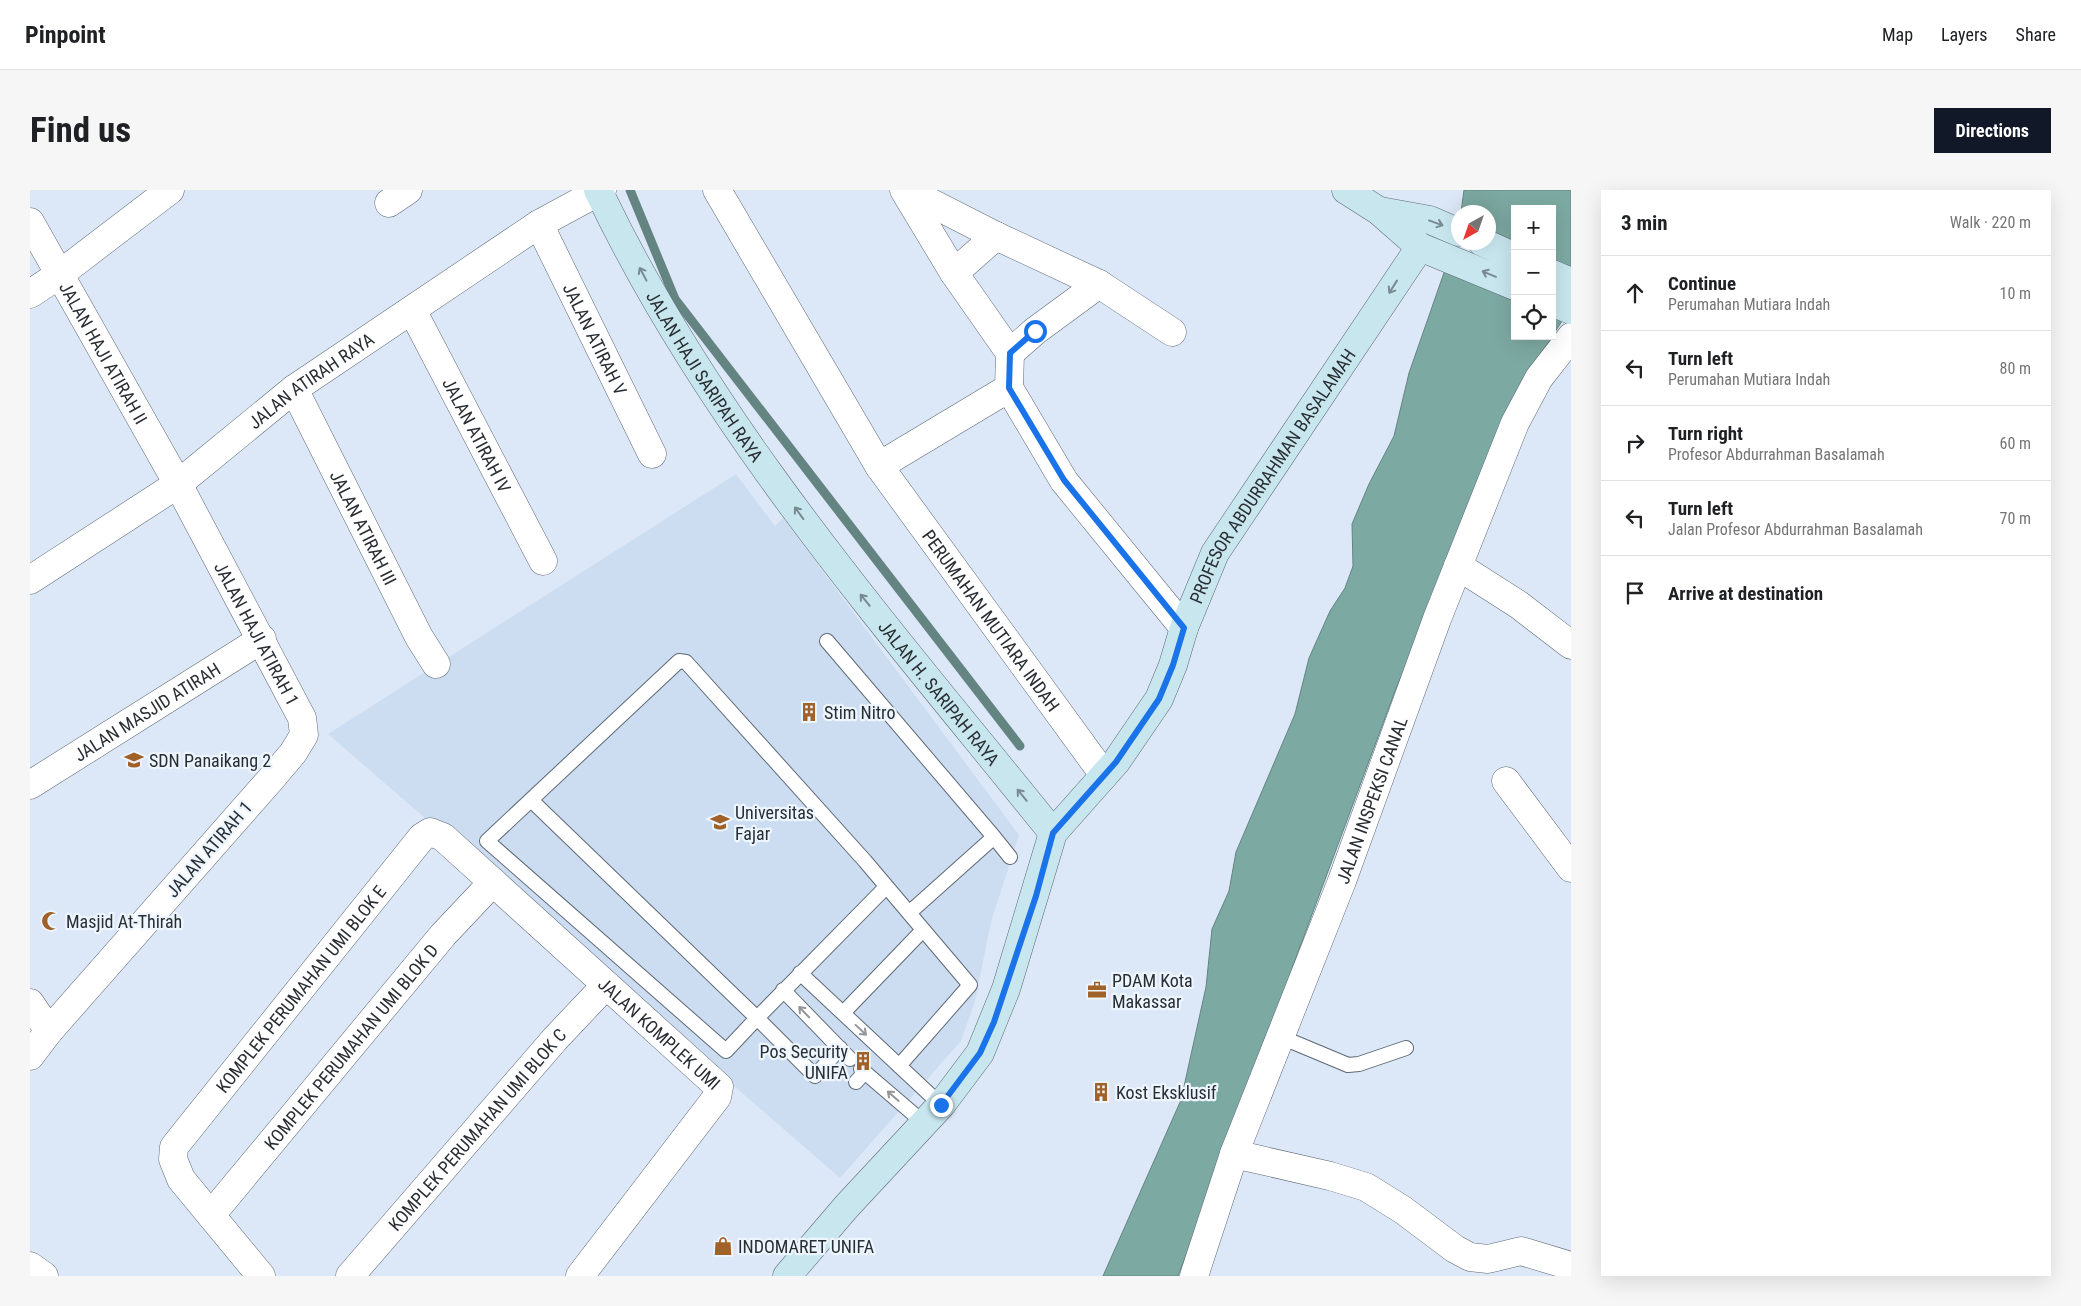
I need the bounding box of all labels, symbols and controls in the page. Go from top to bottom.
text: Pinpoint [25,21,106,49]
text: Map [1882,24,1913,45]
text: Layers [1941,24,1988,45]
text: Share [2016,24,2056,45]
button: Directions [1934,108,2051,153]
text: Find us [30,110,131,151]
north arrow [1451,205,1496,250]
map controls [1511,205,1556,340]
button: + [1511,205,1556,250]
text: 3 min [1621,211,1668,235]
text: Walk · 220 m [1950,213,2031,232]
one-way arrow [1428,219,1443,228]
button: − [1511,250,1556,295]
one-way arrow [638,267,648,282]
one-way arrow [1482,269,1497,279]
text: Continue [1668,272,1736,295]
street label: JALAN HAJI ATIRAH II [55,278,152,427]
icon: ahead [1621,279,1649,307]
street label: JALAN ATIRAH V [559,280,632,398]
one-way arrow [1388,280,1398,294]
text: 10 m [1999,284,2031,303]
street label: JALAN HAJI SARIPAH RAYA [643,287,768,466]
button: locate [1511,295,1556,340]
text: Perumahan Mutiara Indah [1668,295,1830,314]
route start [1024,320,1047,343]
street label: JALAN ATIRAH RAYA [244,328,378,433]
street label: PROFESOR ABDURRAHMAN BASALAMAH [1185,345,1359,606]
text: Turn left [1668,347,1733,370]
icon: left [1621,354,1649,382]
text: 80 m [1999,359,2031,378]
text: Perumahan Mutiara Indah [1668,370,1830,389]
street label: JALAN ATIRAH IV [439,374,516,496]
text: Turn right [1668,422,1743,445]
icon: right [1621,429,1649,457]
text: 60 m [1999,434,2031,453]
text: Profesor Abdurrahman Basalamah [1668,445,1885,464]
street label: JALAN ATIRAH III [326,467,401,588]
text: Turn left [1668,497,1733,520]
icon: left [1621,504,1649,532]
one-way arrow [794,506,804,520]
text: 70 m [1999,509,2031,528]
text: Jalan Profesor Abdurrahman Basalamah [1668,520,1923,539]
street label: PERUMAHAN MUTIARA INDAH [918,526,1064,715]
street label: JALAN HAJI ATIRAH 1 [211,558,304,709]
icon: arrive [1621,579,1649,607]
text: Arrive at destination [1668,582,1823,605]
one-way arrow [860,594,871,607]
street label: JALAN H. SARIPAH RAYA [874,616,1004,770]
street label: JALAN MASJID ATIRAH [70,658,224,765]
building icon: Stim Nitro [798,701,820,723]
place label: Stim Nitro [824,702,895,723]
street label: JALAN INSPEKSI CANAL [1331,713,1411,886]
school or university icon: SDN Panaikang 2 [123,749,145,771]
place label: SDN Panaikang 2 [149,750,271,771]
one-way arrow [1017,788,1028,801]
street label: JALAN ATIRAH 1 [162,797,256,901]
place label: Universitas Fajar [735,802,814,844]
school or university icon: Universitas Fajar [709,811,731,833]
street label: KOMPLEK PERUMAHAN UMI BLOK E [211,881,390,1096]
mosque icon: Masjid At-Thirah [40,910,62,932]
place label: Masjid At-Thirah [66,911,182,932]
street label: KOMPLEK PERUMAHAN UMI BLOK D [260,939,442,1153]
place label: PDAM Kota Makassar [1112,970,1193,1012]
street label: JALAN KOMPLEK UMI [594,973,725,1094]
office icon: PDAM Kota Makassar [1086,979,1108,1001]
one-way arrow [798,1006,810,1018]
street label: KOMPLEK PERUMAHAN UMI BLOK C [384,1024,570,1235]
one-way arrow [855,1024,867,1036]
place label: Pos Security UNIFA [760,1041,849,1083]
building icon: Pos Security UNIFA [852,1050,874,1072]
building icon: Kost Eksklusif [1090,1081,1112,1103]
place label: Kost Eksklusif [1116,1082,1217,1103]
one-way arrow [886,1091,899,1102]
route end [930,1094,953,1117]
shop icon: INDOMARET UNIFA [712,1235,734,1257]
place label: INDOMARET UNIFA [738,1236,875,1257]

